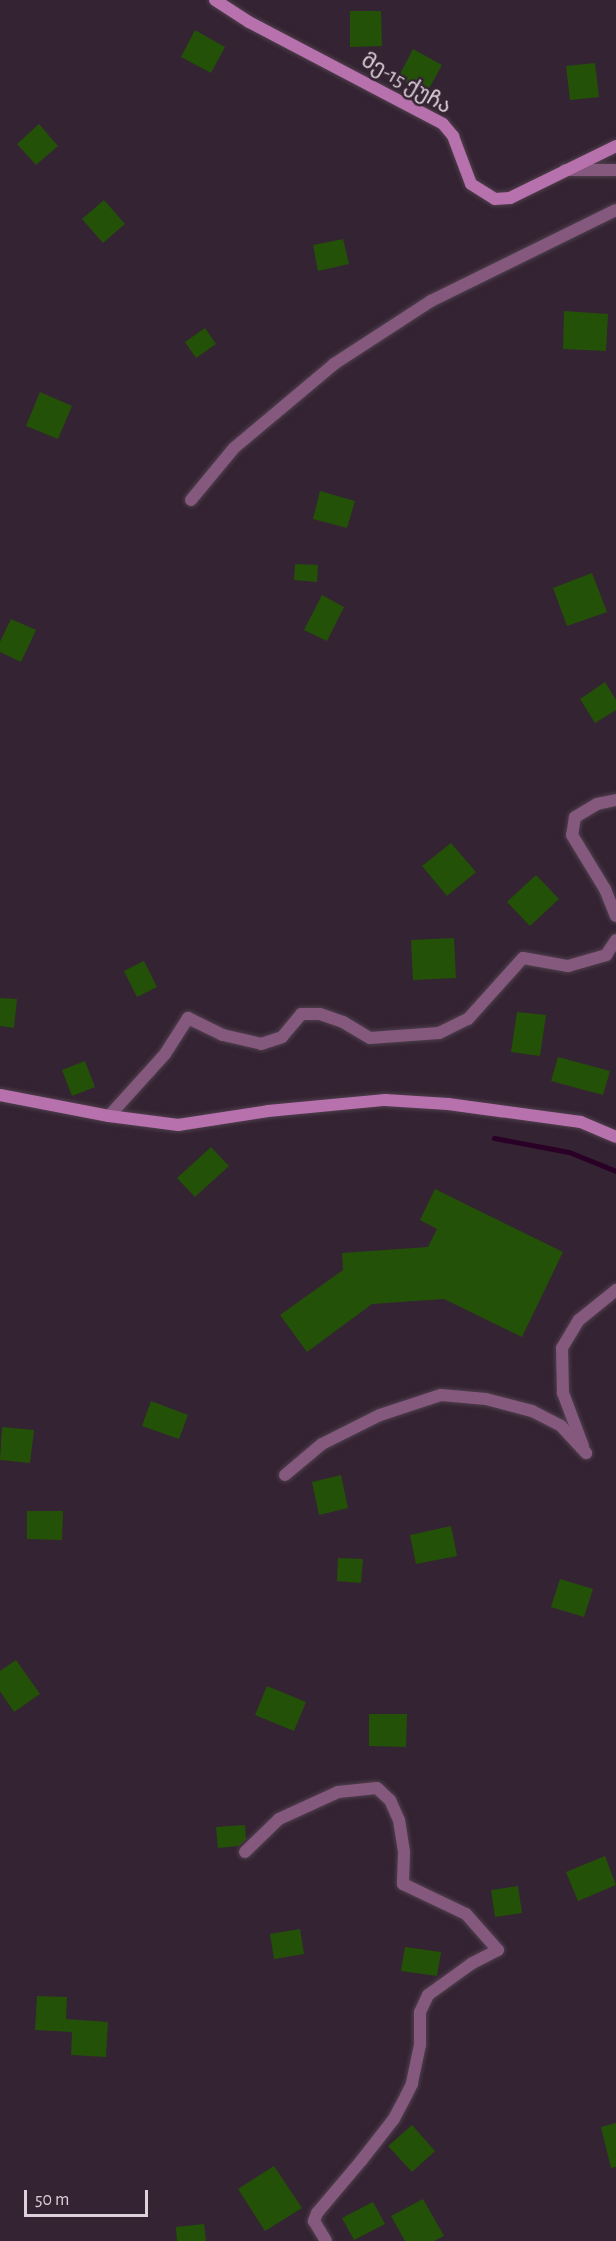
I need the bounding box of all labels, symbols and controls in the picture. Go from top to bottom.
street label: მე-15 ქუჩა [357,48,455,120]
scale bar [27,2178,152,2216]
text: 50 m [35,2191,69,2209]

